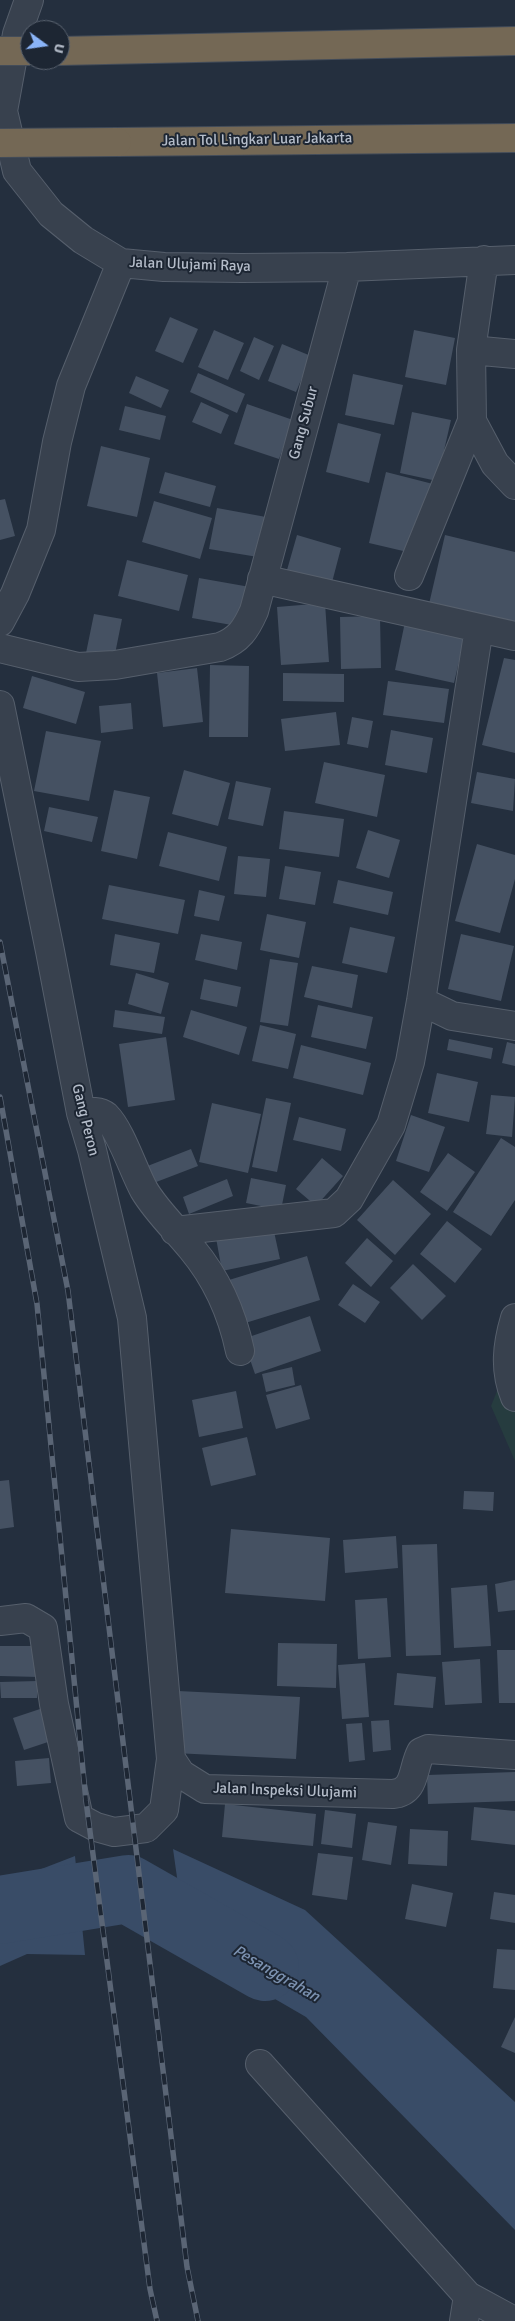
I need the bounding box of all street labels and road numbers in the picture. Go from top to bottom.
street label: Jalan Tol Lingkar Luar Jakarta [162,129,352,151]
street label: Jalan Ulujami Raya [129,254,251,276]
street label: Gang Subur [286,385,322,461]
street label: Gang Peron [67,1082,103,1158]
street label: Jalan Inspeksi Ulujami [213,1779,357,1803]

